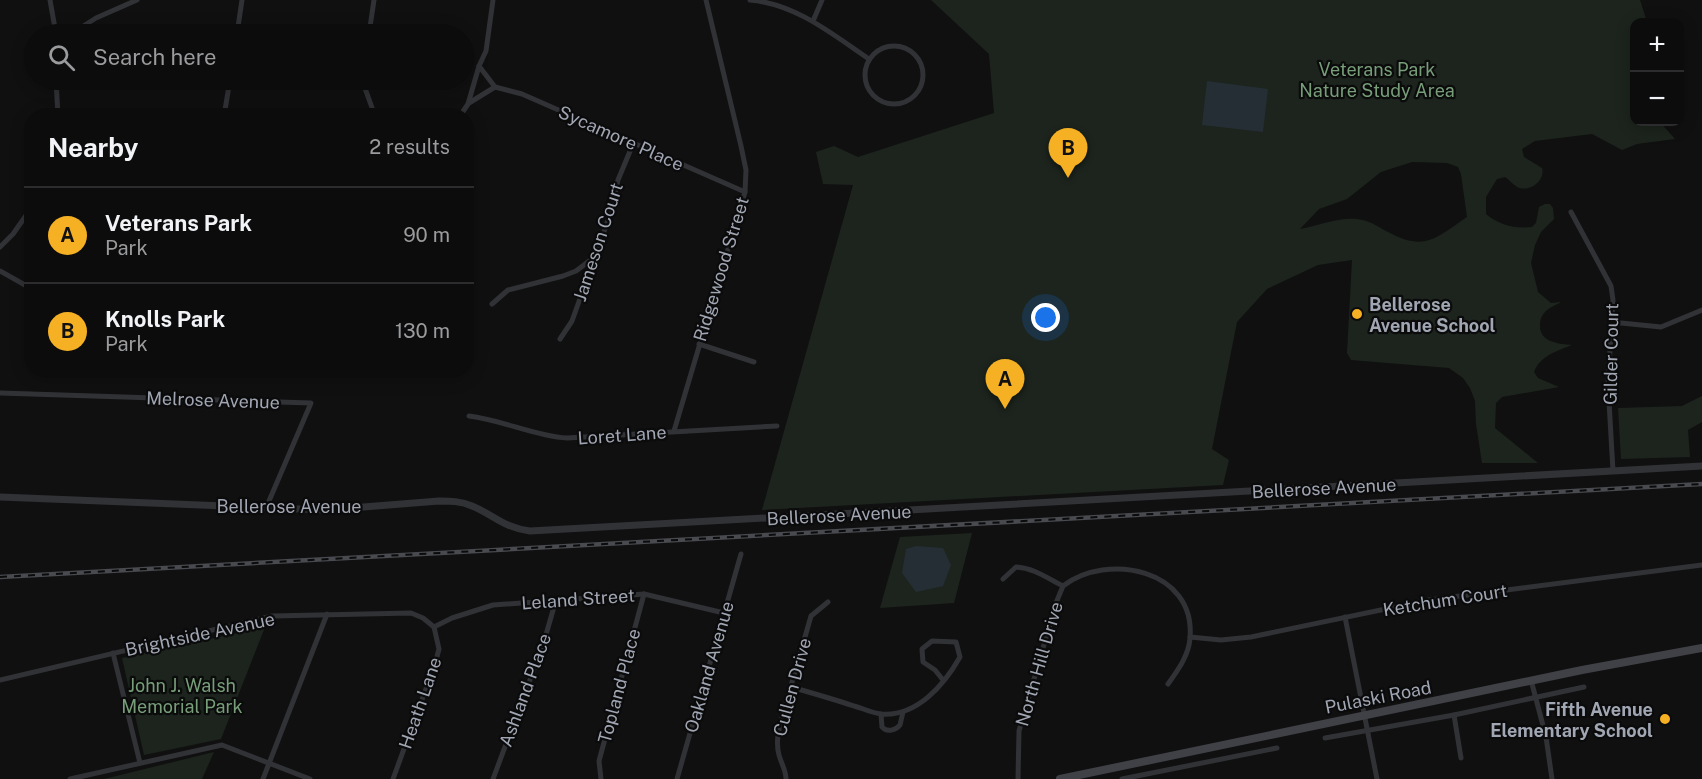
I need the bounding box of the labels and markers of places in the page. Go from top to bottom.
pin: B [1048,128,1088,178]
place label: Bellerose Avenue School [1369,294,1496,336]
marker: Bellerose Avenue School [1350,307,1364,321]
pin: A [986,360,1024,409]
place label: Fifth Avenue Elementary School [1490,699,1653,741]
marker: Fifth Avenue Elementary School [1658,712,1672,726]

